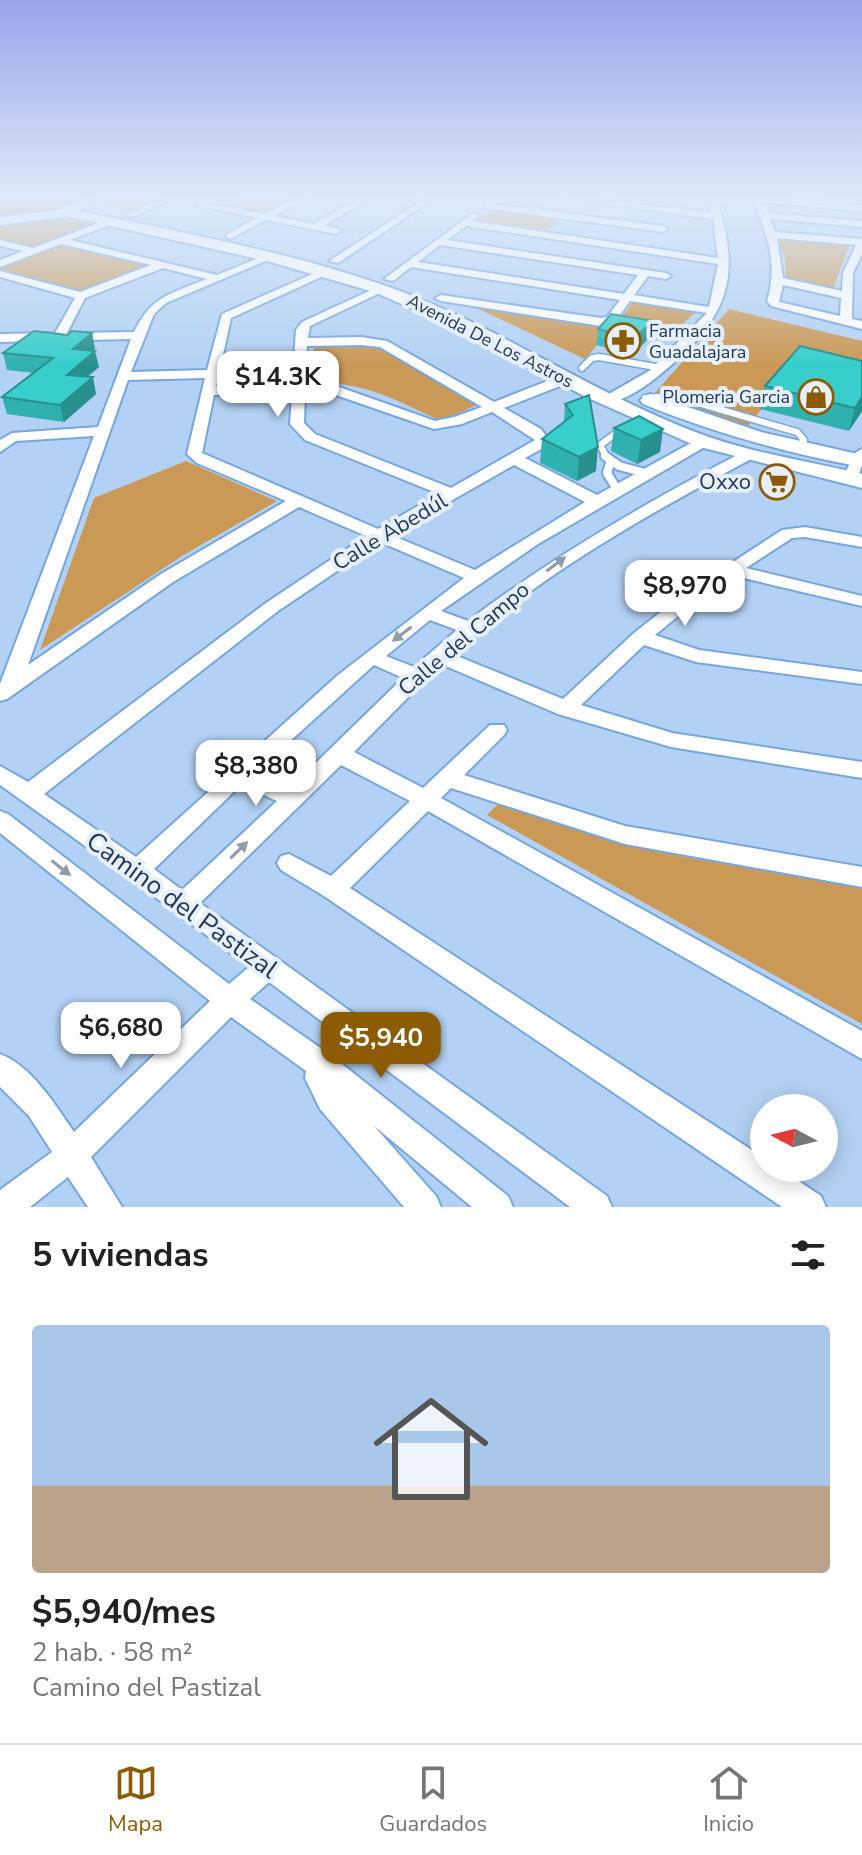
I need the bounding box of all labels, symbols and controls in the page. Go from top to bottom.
street label: Avenida De Los Astros [403,289,577,393]
place label: Farmacia Guadalajara [649,319,746,364]
pharmacy icon: Farmacia Guadalajara [604,322,642,360]
pin: $14.3K [213,351,343,419]
text: $14.3K [235,359,321,394]
shop icon: Plomeria Garcia [797,378,835,416]
place label: Plomeria Garcia [663,385,790,409]
supermarket icon: Oxxo [758,463,796,501]
place label: Oxxo [699,467,751,497]
street label: Calle Abedúl [327,486,453,578]
one-way arrow [545,556,567,572]
pin: $8,970 [620,560,750,628]
text: $8,970 [643,568,727,603]
street label: Calle del Campo [392,575,536,703]
one-way arrow [391,626,412,642]
pin: $8,380 [191,740,321,808]
text: $8,380 [214,748,298,783]
street label: Camino del Pastizal [79,824,285,987]
one-way arrow [229,841,248,860]
one-way arrow [51,860,71,876]
pin: $6,680 [56,1002,186,1070]
text: $6,680 [79,1010,163,1045]
pin: $5,940 [316,1012,446,1080]
text: $5,940 [339,1020,423,1055]
north arrow [750,1094,838,1182]
map controls [750,1094,838,1182]
text: 5 viviendas [32,1232,209,1278]
icon: filters [786,1233,830,1277]
icon: home [359,1377,503,1521]
text: $5,940/mes [32,1589,216,1635]
text: 2 hab. · 58 m² [32,1635,193,1670]
text: Camino del Pastizal [32,1670,261,1705]
tab: Mapa [108,1761,163,1839]
tab: Guardados [379,1761,487,1839]
tab: Inicio [703,1761,754,1839]

